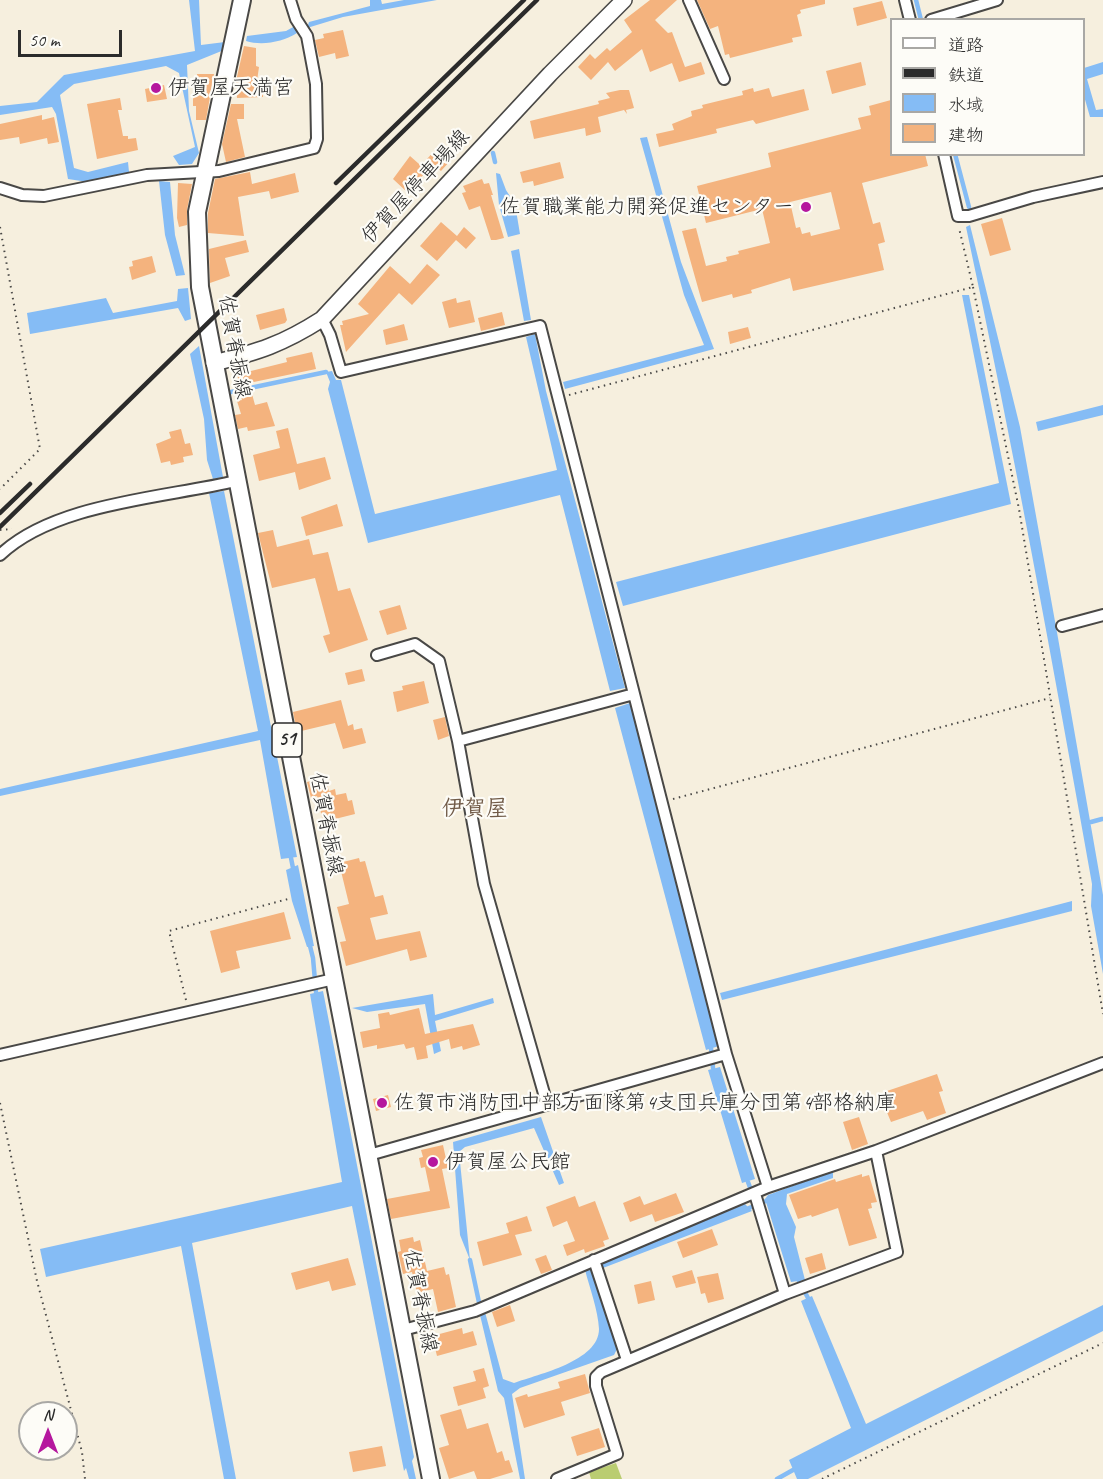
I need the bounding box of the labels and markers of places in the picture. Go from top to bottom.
place label: 伊賀屋天満宮 [168,75,294,101]
marker: 伊賀屋天満宮 [149,81,163,95]
place label: 佐賀職業能力開発促進センター [500,194,794,220]
marker: 佐賀職業能力開発促進センター [799,200,813,214]
place label: 佐賀市消防団中部方面隊第4支団兵庫分団第4部格納庫 [394,1090,896,1116]
marker: 佐賀市消防団中部方面隊第4支団兵庫分団第4部格納庫 [375,1096,389,1110]
place label: 伊賀屋公民館 [445,1149,571,1175]
marker: 伊賀屋公民館 [426,1155,440,1169]

